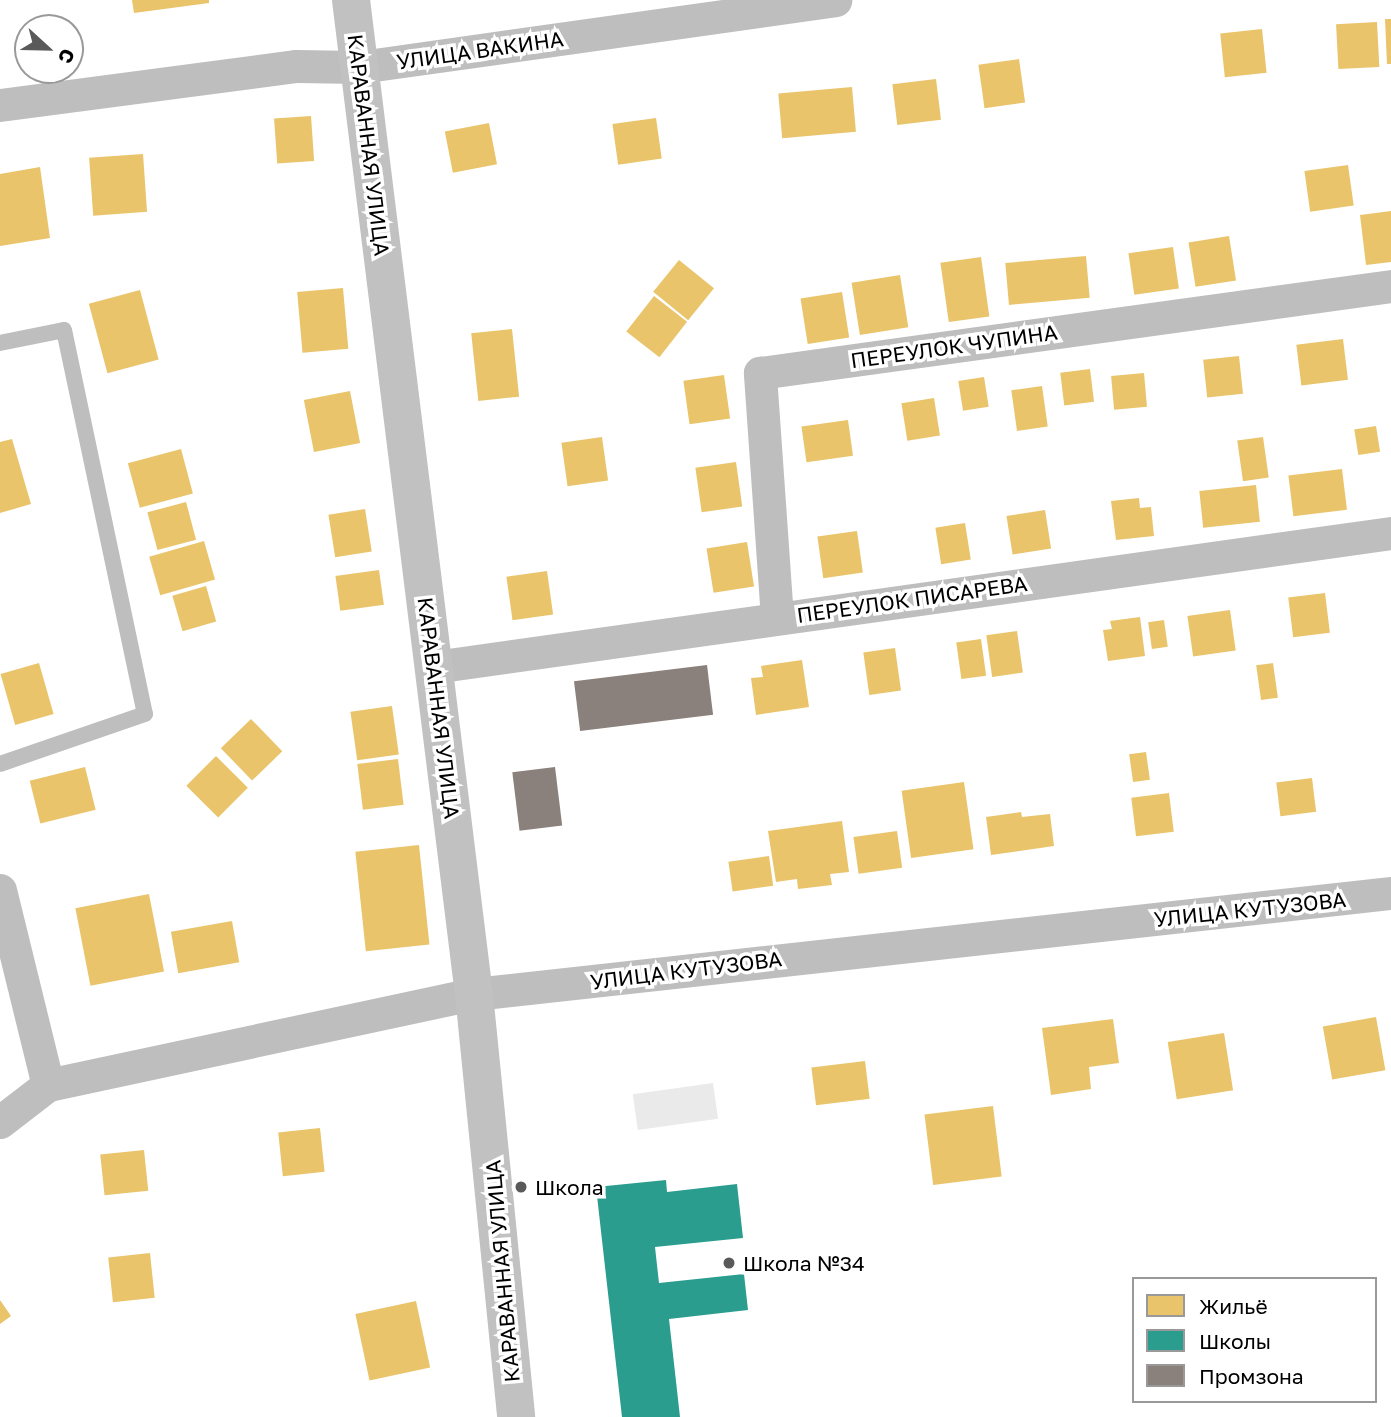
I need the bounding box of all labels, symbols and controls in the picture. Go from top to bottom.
north arrow [14,14,84,84]
street label: УЛИЦА ВАКИНА [395,26,565,74]
street label: КАРАВАННАЯ УЛИЦА [343,33,395,257]
text: С [54,46,80,67]
street label: ПЕРЕУЛОК ЧУПИНА [849,319,1059,373]
street label: ПЕРЕУЛОК ПИСАРЕВА [795,570,1029,628]
street label: КАРАВАННАЯ УЛИЦА [413,596,465,820]
street label: УЛИЦА КУТУЗОВА [1153,886,1347,932]
street label: УЛИЦА КУТУЗОВА [589,946,783,994]
street label: КАРАВАННАЯ УЛИЦА [480,1159,524,1383]
place label: Школа [535,1174,604,1200]
marker: Школа [513,1179,529,1195]
place label: Школа №34 [743,1250,865,1276]
marker: Школа №34 [721,1255,737,1271]
legend [1132,1277,1377,1403]
text: Жильё [1199,1293,1268,1319]
text: Школы [1199,1328,1271,1354]
text: Промзона [1199,1363,1304,1389]

